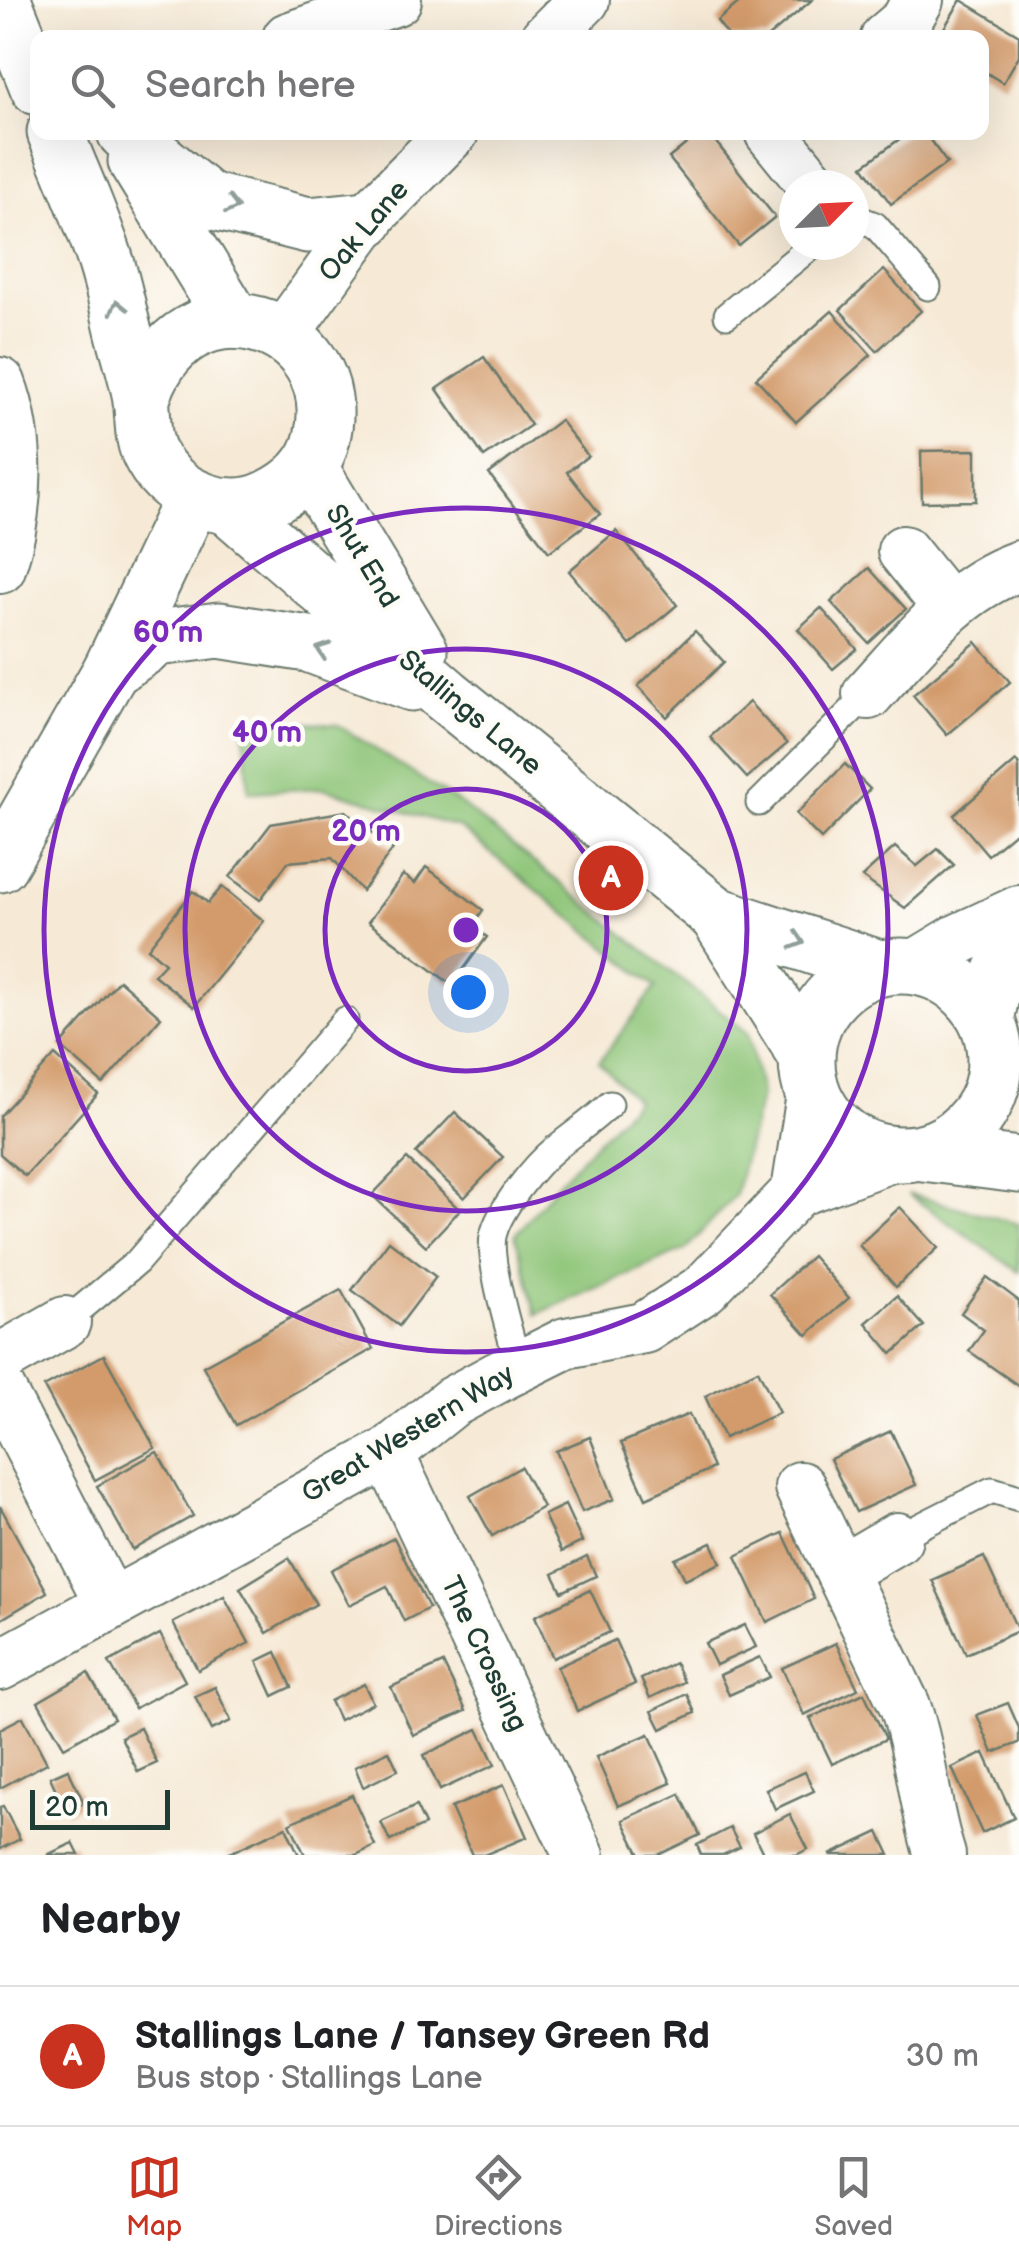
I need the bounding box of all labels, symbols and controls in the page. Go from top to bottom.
search box [30,30,989,140]
icon: search [65,58,120,113]
text: Search here [145,63,356,108]
north arrow [779,170,869,260]
street label: Oak Lane [312,174,416,288]
one-way arrow [223,194,240,215]
one-way arrow [108,299,129,316]
street label: Shut End [318,499,406,613]
text: 60 m [133,615,203,651]
one-way arrow [316,641,333,662]
street label: Stallings Lane [392,644,548,782]
text: 40 m [232,715,302,751]
text: 20 m [331,814,401,850]
pin: A [578,840,644,916]
centre of rings [448,912,484,948]
one-way arrow [789,930,806,950]
your location [443,967,494,1018]
street label: Great Western Way [296,1357,520,1510]
street label: The Crossing [434,1571,534,1737]
scale bar [30,1785,170,1830]
text: 20 m [45,1791,109,1824]
text: Nearby [40,1895,180,1946]
text: Stallings Lane / Tansey Green Rd [135,2014,710,2059]
text: A [63,2037,82,2076]
text: 30 m [905,2037,979,2076]
text: Bus stop · Stallings Lane [135,2059,483,2098]
tab: Map [126,2150,182,2243]
tab: Directions [434,2150,563,2243]
tab: Saved [815,2150,893,2243]

